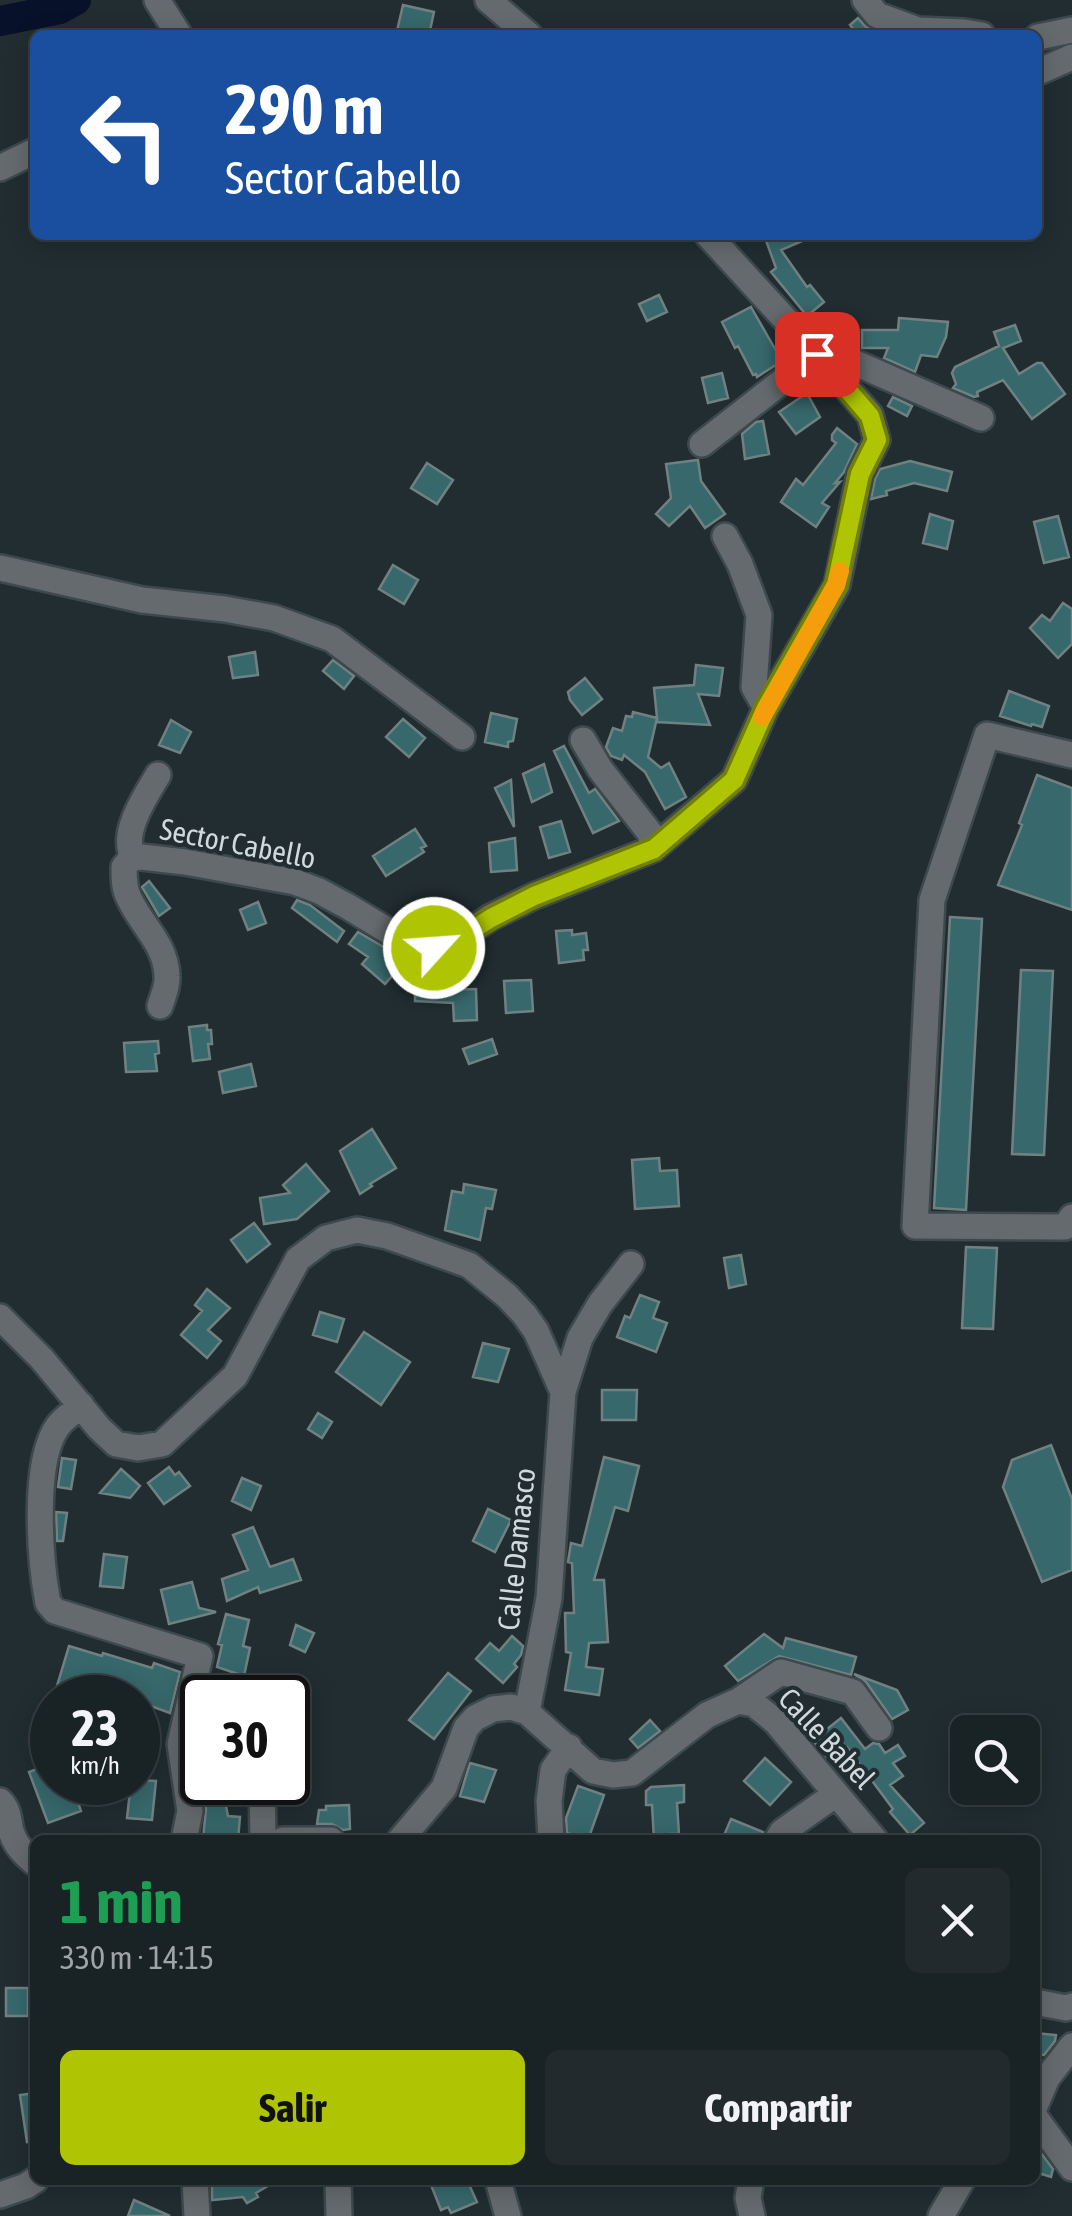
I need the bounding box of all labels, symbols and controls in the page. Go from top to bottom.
text: 290 m [225,69,384,149]
icon: left [60,70,190,200]
text: Sector Cabello [225,152,461,204]
pin [775,312,860,397]
icon: arrive [790,327,845,382]
street label: Sector Cabello [157,811,319,875]
position arrow [382,896,486,1000]
street label: Calle Damasco [491,1466,541,1632]
speed limit sign: 30 [180,1675,310,1805]
street label: Calle Babel [772,1681,882,1795]
text: 23 [71,1699,118,1757]
map controls [950,1715,1040,1805]
button: search [950,1715,1040,1805]
text: km/h [70,1751,120,1779]
text: 1 min [60,1867,183,1936]
button: close [905,1868,1010,1973]
text: 330 m · 14:15 [60,1939,214,1976]
button: Salir [60,2050,525,2165]
button: Compartir [545,2050,1010,2165]

